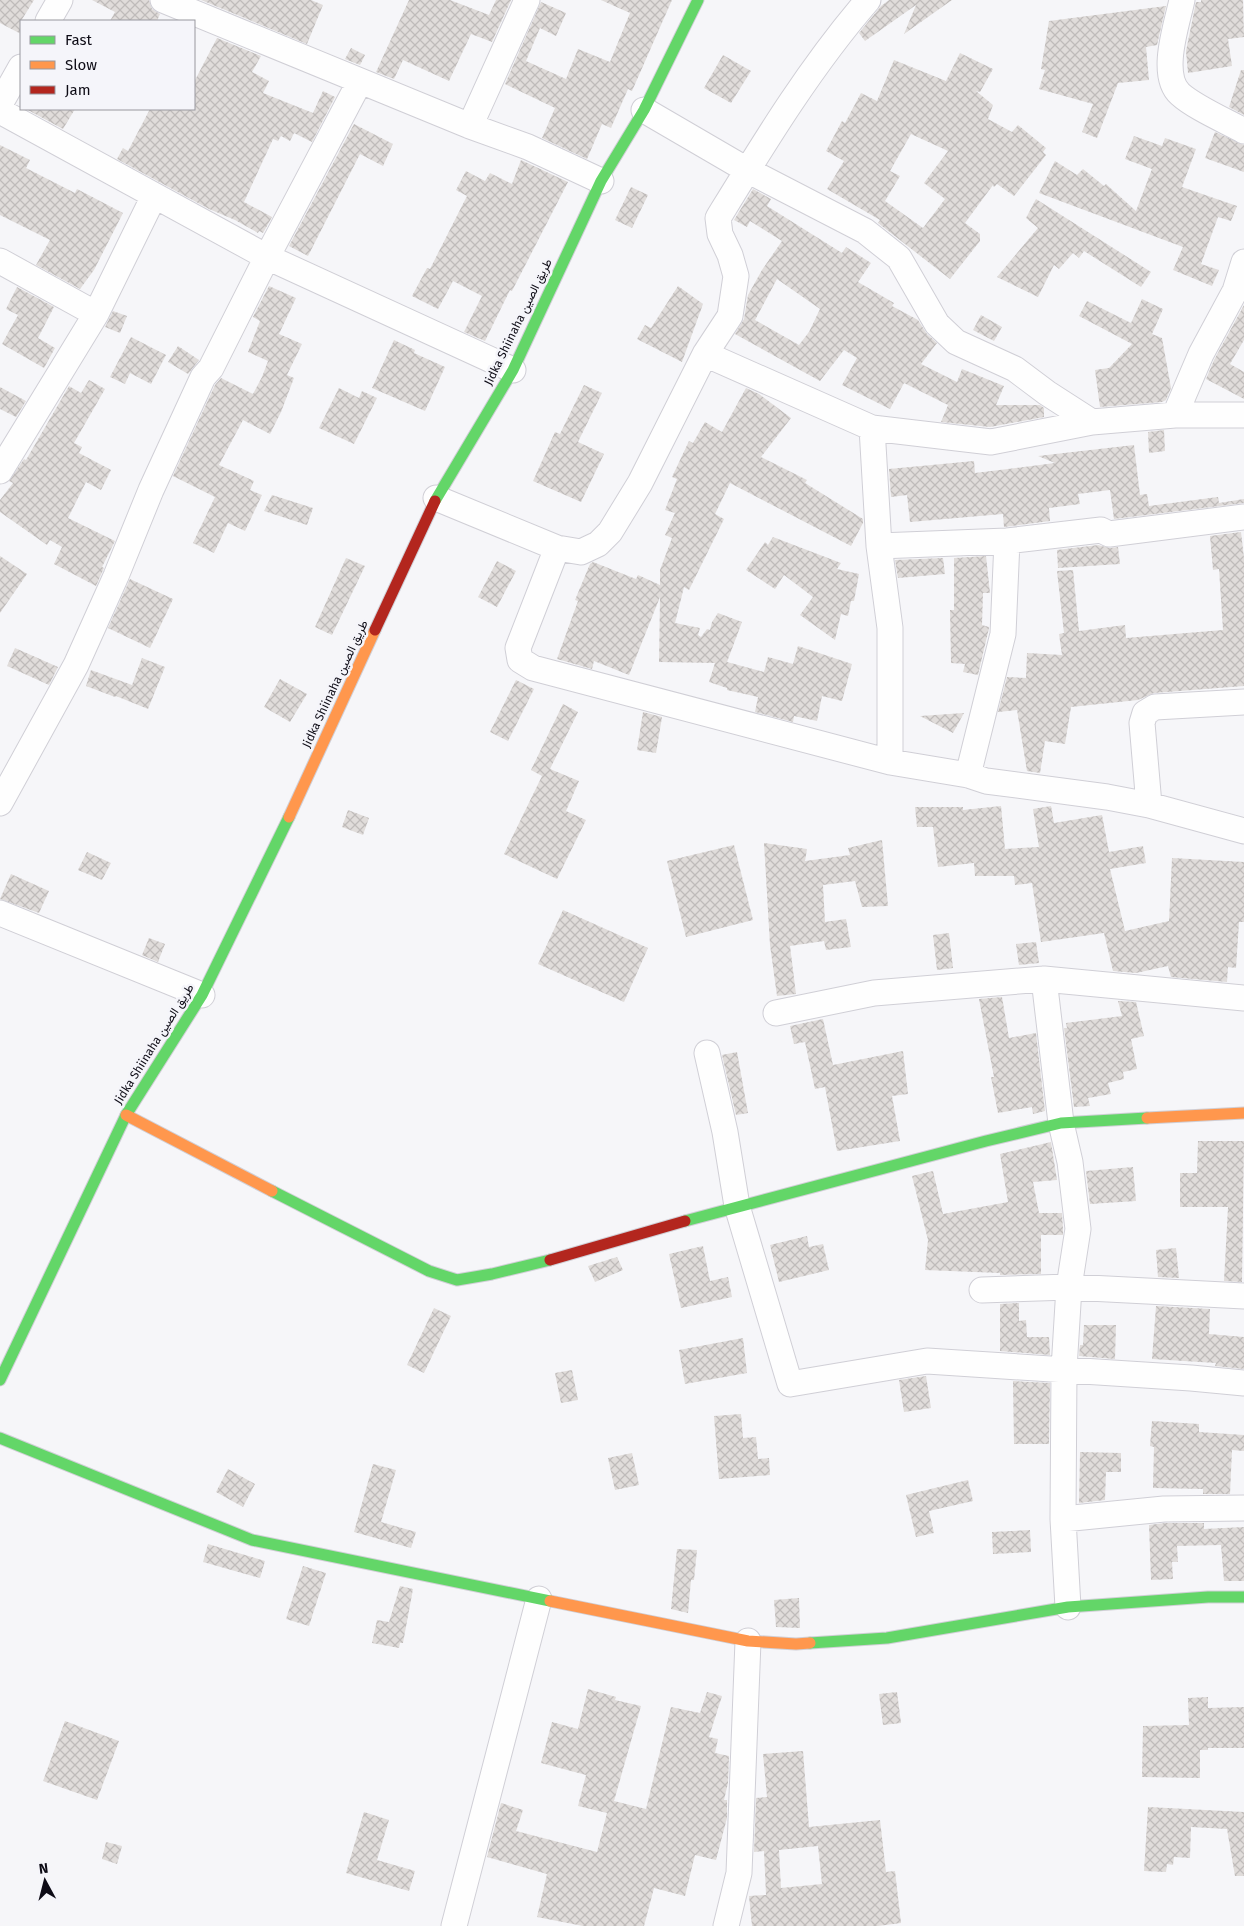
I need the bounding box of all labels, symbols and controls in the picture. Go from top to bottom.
legend [20,20,195,110]
text: Fast [65,31,92,49]
text: Slow [65,56,97,74]
text: Jam [65,81,91,99]
street label: Jidka Shiinaha طريق الصين [481,256,556,388]
street label: Jidka Shiinaha طريق الصين [299,618,372,750]
street label: Jidka Shiinaha طريق الصين [111,981,198,1107]
north arrow [20,1856,70,1906]
text: N [38,1860,49,1878]

